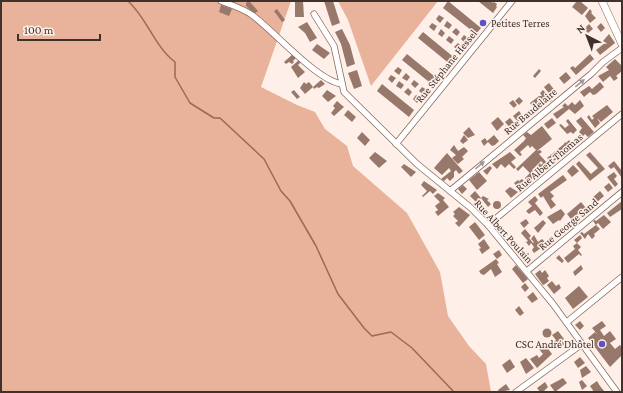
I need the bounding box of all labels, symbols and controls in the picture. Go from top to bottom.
scale bar [18,16,100,42]
north arrow [567,16,607,56]
place label: Petites Terres [491,17,550,29]
marker: Petites Terres [478,18,488,28]
text: N [574,21,587,36]
text: 100 m [24,23,54,37]
street label: Rue Stéphane Hessel [413,27,480,105]
one-way arrow [575,78,586,87]
street label: Rue Baudelaire [501,85,559,137]
street label: Rue Albert Thomas [513,131,585,193]
one-way arrow [475,161,486,170]
street label: Rue George Sand [536,196,601,253]
street label: Rue Albert Poulain [472,197,536,265]
place label: CSC André Dhôtel [515,338,594,350]
marker: CSC André Dhôtel [597,339,607,349]

